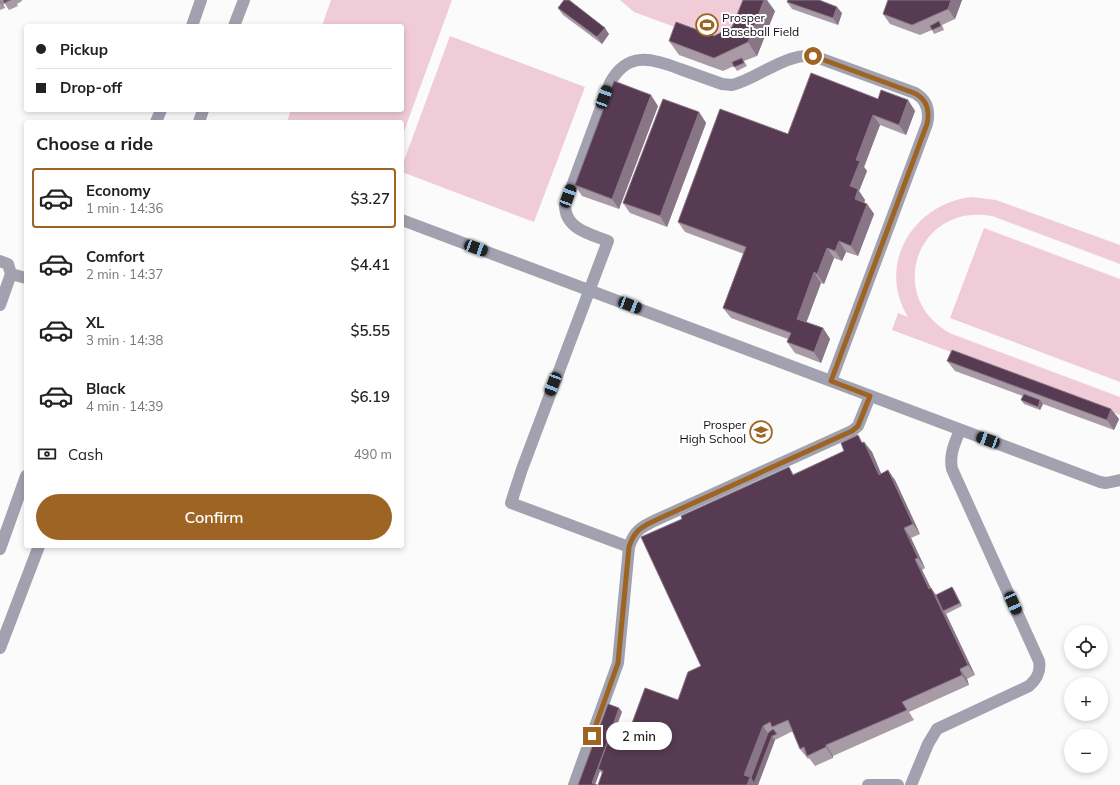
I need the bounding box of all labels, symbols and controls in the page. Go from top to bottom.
place label: Prosper Baseball Field [722,10,799,39]
sports icon: Prosper Baseball Field [694,12,720,38]
text: Pickup [60,40,108,59]
route start [804,47,822,65]
text: Drop-off [60,78,122,97]
car [594,84,614,110]
text: Choose a ride [36,132,153,155]
icon: car [38,180,74,216]
text: Economy [86,181,151,200]
car [558,183,578,209]
text: $3.27 [350,189,390,208]
text: 1 min · 14:36 [86,200,163,216]
car [463,238,489,258]
icon: car [38,246,74,282]
text: Comfort [86,247,144,266]
text: $4.41 [350,255,390,274]
text: 2 min · 14:37 [86,266,163,282]
car [617,295,643,315]
icon: car [38,312,74,348]
text: XL [86,313,104,332]
text: $5.55 [350,321,390,340]
text: 3 min · 14:38 [86,332,163,348]
car [543,371,563,397]
icon: car [38,378,74,414]
text: Black [86,379,125,398]
text: $6.19 [350,387,390,406]
text: 4 min · 14:39 [86,398,163,414]
place label: Prosper High School [680,417,747,446]
school or university icon: Prosper High School [748,419,774,445]
car [975,430,1001,450]
icon: cash [36,443,58,465]
text: Cash [68,445,103,464]
text: 490 m [354,446,392,462]
button: Confirm [36,494,392,540]
car [1003,590,1023,616]
map controls [1064,625,1108,773]
button: locate [1064,625,1108,669]
button: + [1064,677,1108,721]
callout: 2 min [606,722,672,750]
route end [583,727,601,745]
text: 2 min [622,728,656,744]
button: − [1064,729,1108,773]

